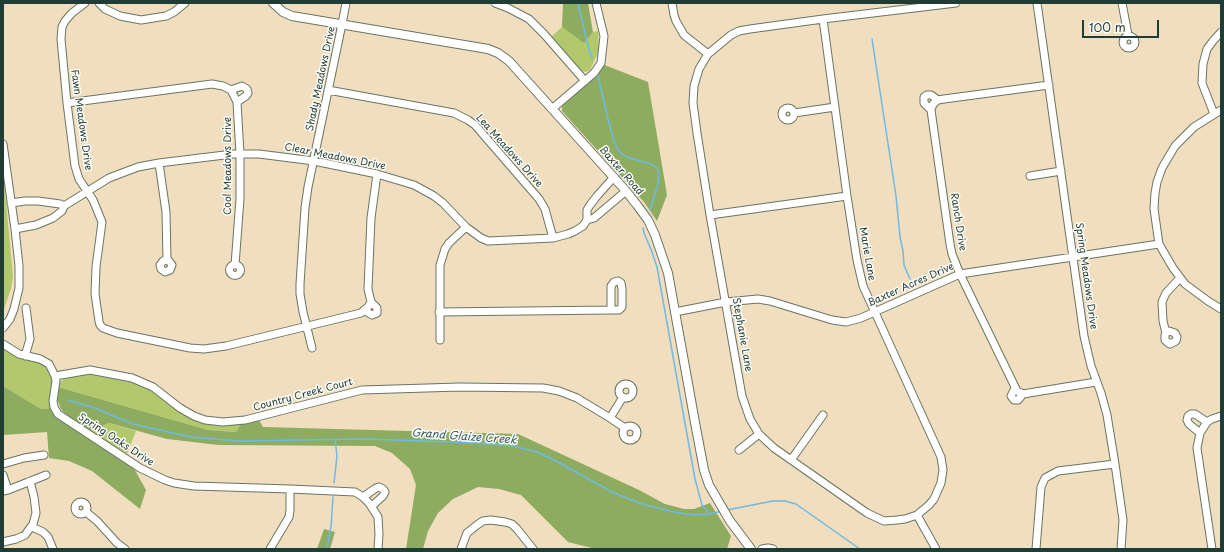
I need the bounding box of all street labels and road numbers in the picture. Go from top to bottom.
street label: Shady Meadows Drive [304,25,338,133]
street label: Fawn Meadows Drive [68,69,94,171]
street label: Lea Meadows Drive [473,112,545,190]
street label: Cool Meadows Drive [222,117,234,215]
street label: Clear Meadows Drive [283,141,387,173]
street label: Baxter Road [597,144,645,198]
street label: Ranch Drive [948,192,968,252]
street label: Spring Meadows Drive [1073,222,1099,330]
street label: Marie Lane [856,226,878,282]
street label: Baxter Acres Drive [866,261,956,309]
street label: Stephanie Lane [730,297,754,373]
street label: Country Creek Court [252,376,354,414]
street label: Spring Oaks Drive [76,411,156,469]

